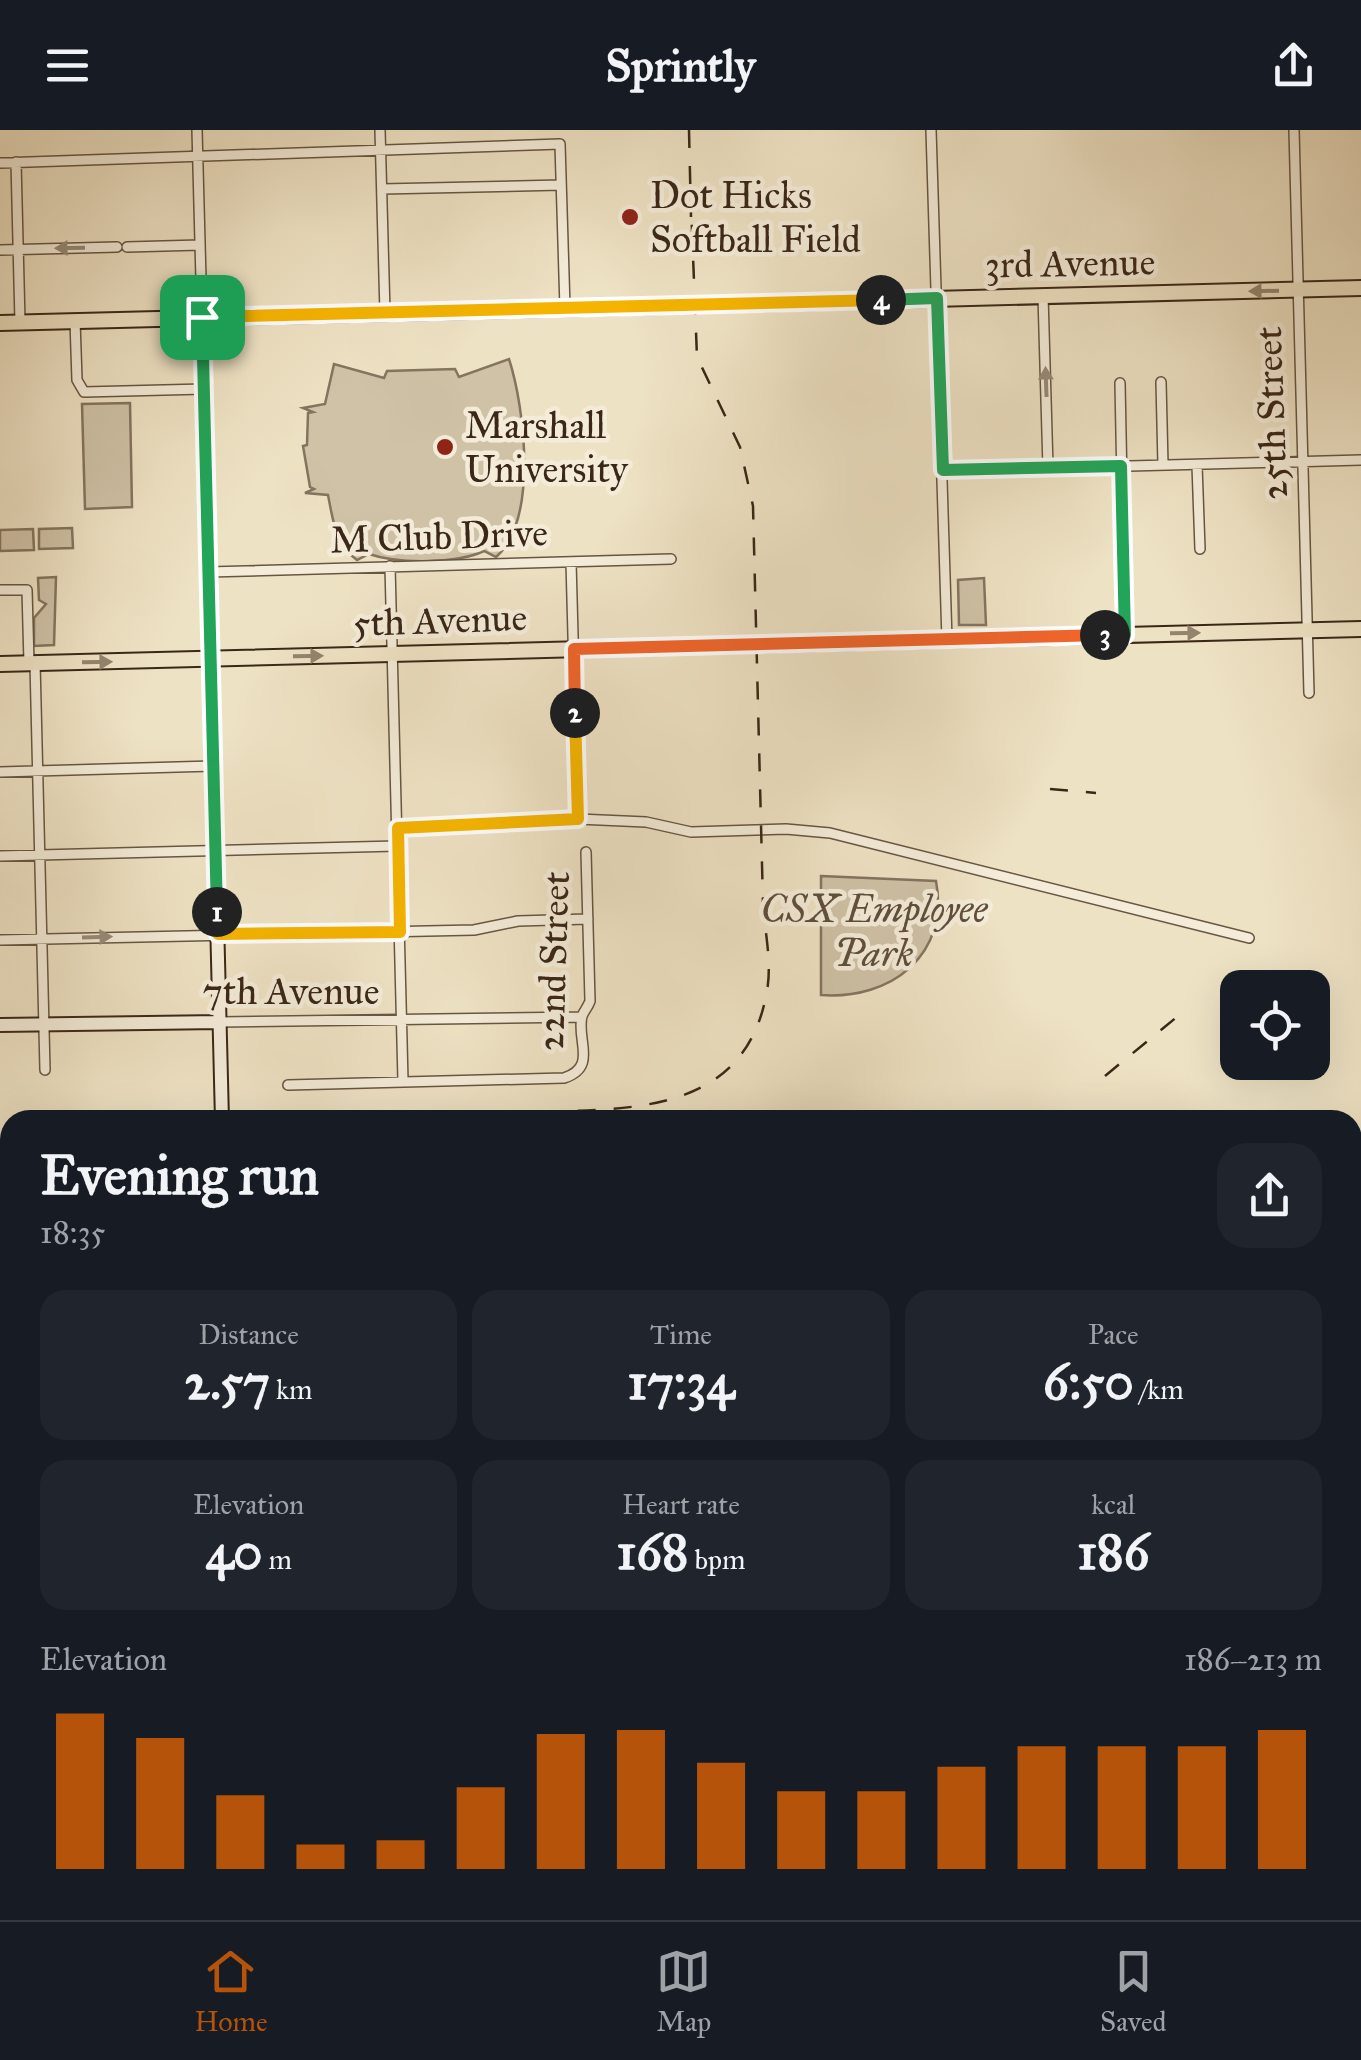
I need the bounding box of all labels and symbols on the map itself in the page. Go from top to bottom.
place label: Dot Hicks Softball Field [650,172,861,262]
marker: Dot Hicks Softball Field [619,206,641,228]
street label: 3rd Avenue [984,239,1156,287]
one-way arrow [54,241,86,257]
pin [160,275,245,360]
pin: 4 [856,275,906,325]
one-way arrow [1247,283,1279,299]
street label: 25th Street [1245,326,1297,500]
one-way arrow [1037,366,1053,398]
place label: Marshall University [465,402,629,492]
marker: Marshall University [434,436,456,458]
street label: M Club Drive [329,509,549,563]
street label: 5th Avenue [352,594,528,646]
pin: 3 [1080,610,1130,660]
one-way arrow [1169,625,1201,641]
one-way arrow [293,648,325,664]
one-way arrow [82,653,114,669]
pin: 2 [550,688,600,738]
street label: 22nd Street [527,870,579,1052]
park label: CSX Employee Park [761,886,988,976]
pin: 1 [192,887,242,937]
one-way arrow [82,929,114,945]
street label: 7th Avenue [202,968,380,1014]

